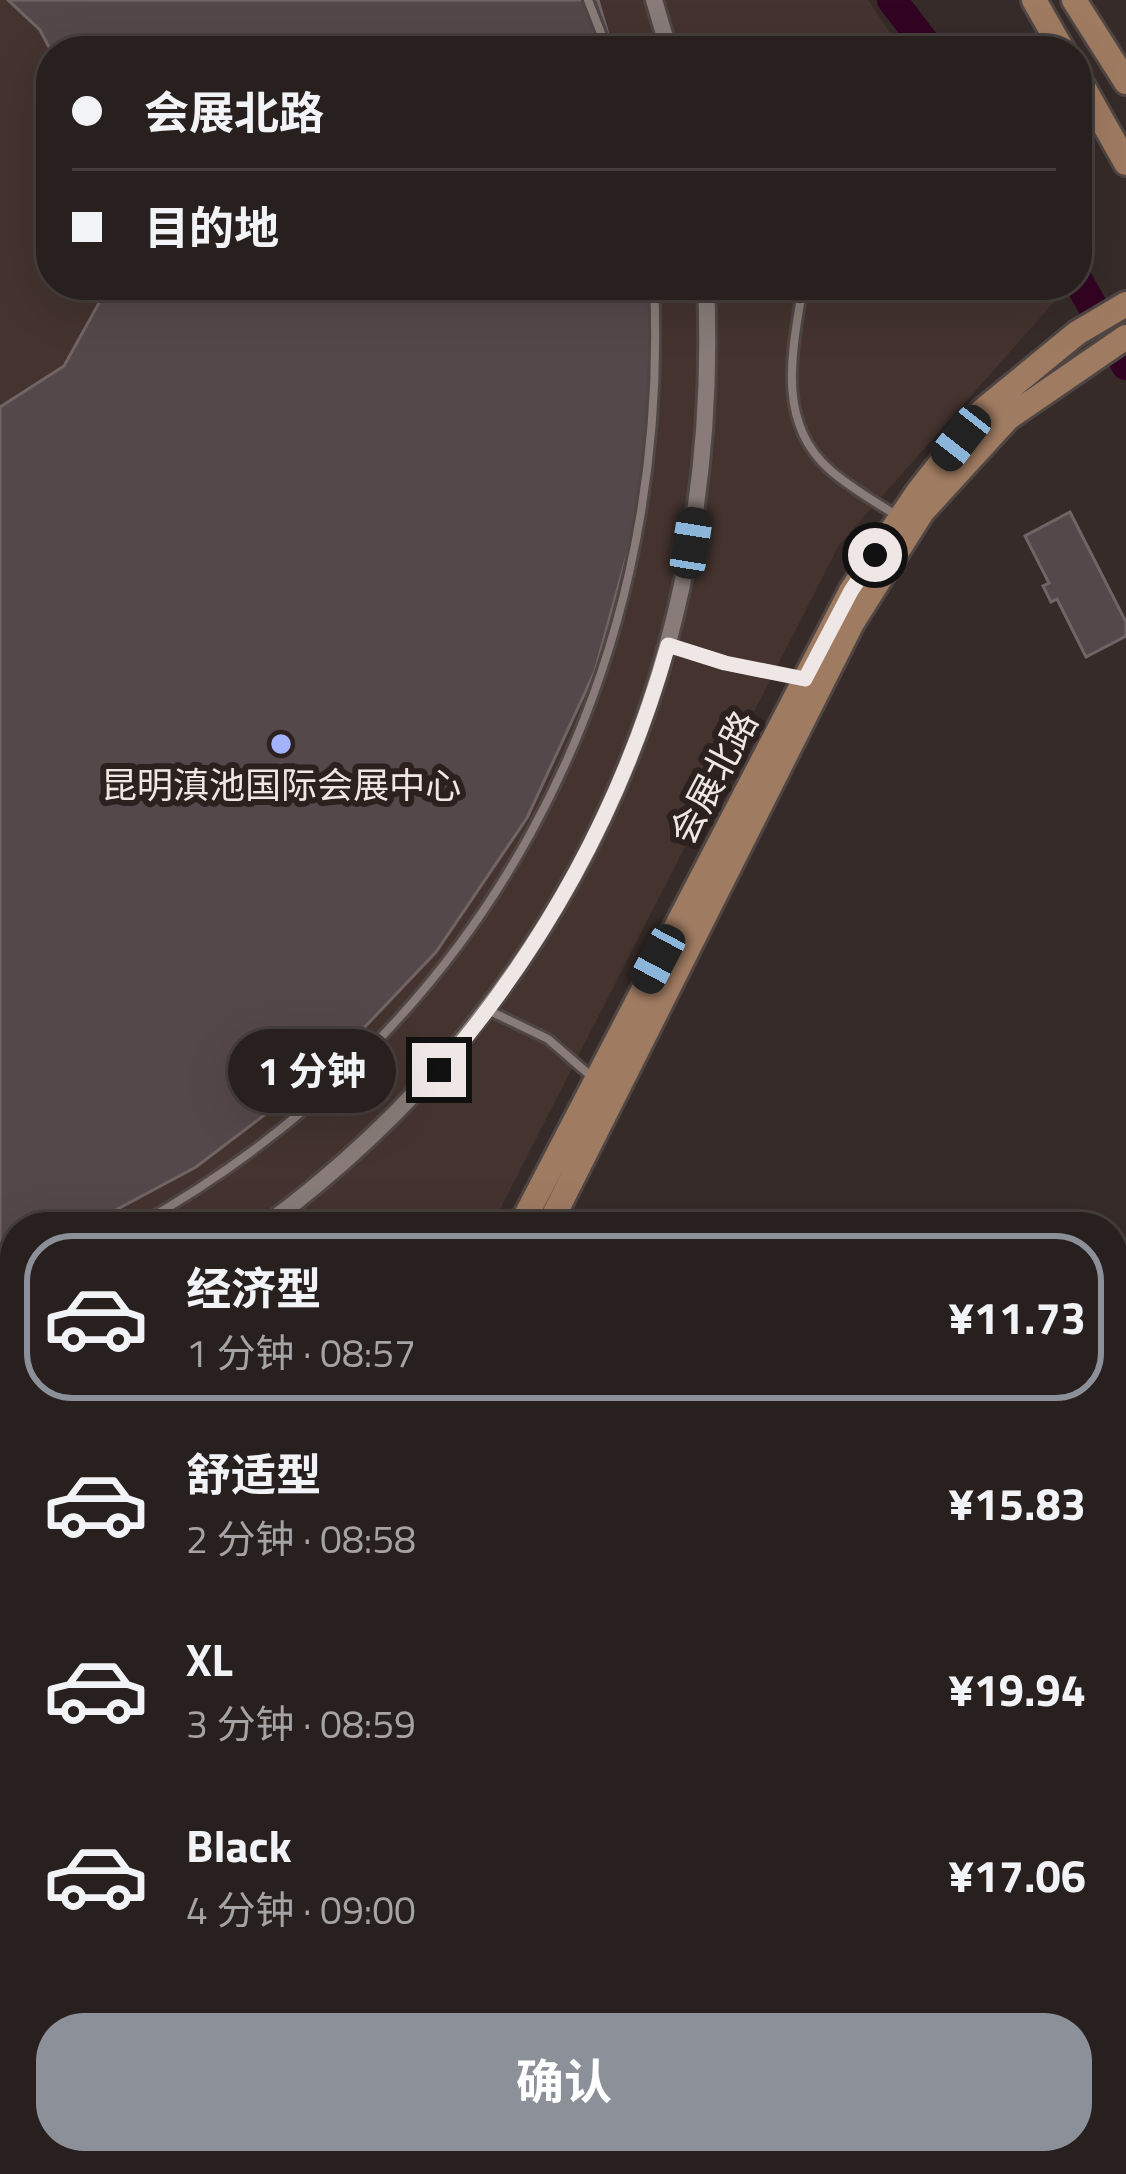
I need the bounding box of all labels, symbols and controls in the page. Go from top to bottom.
text: 会展北路 [144,78,324,146]
text: 目的地 [144,193,279,261]
car [925,399,997,477]
car [668,505,714,581]
route start [848,528,902,582]
street label: 会展北路 [655,701,771,853]
marker: 昆明滇池国际会展中心 [268,731,294,757]
place label: 昆明滇池国际会展中心 [101,757,461,812]
car [625,919,691,999]
callout: 1 分钟 [229,1028,397,1112]
text: 1 分钟 [258,1041,366,1100]
route end [412,1043,466,1097]
text: 经济型 [186,1254,321,1322]
icon: car [42,1263,150,1371]
text: ¥11.73 [948,1283,1086,1351]
text: 1 分钟 · 08:57 [186,1323,416,1382]
text: 舒适型 [186,1440,321,1508]
icon: car [42,1449,150,1557]
text: ¥15.83 [948,1469,1086,1537]
text: 2 分钟 · 08:58 [186,1509,416,1568]
text: XL [186,1625,233,1693]
icon: car [42,1635,150,1743]
text: ¥19.94 [948,1655,1086,1723]
text: 3 分钟 · 08:59 [186,1694,416,1753]
text: Black [186,1811,292,1879]
icon: car [42,1821,150,1929]
text: ¥17.06 [948,1841,1086,1909]
text: 4 分钟 · 09:00 [186,1880,416,1939]
button: 确认 [36,2013,1092,2151]

